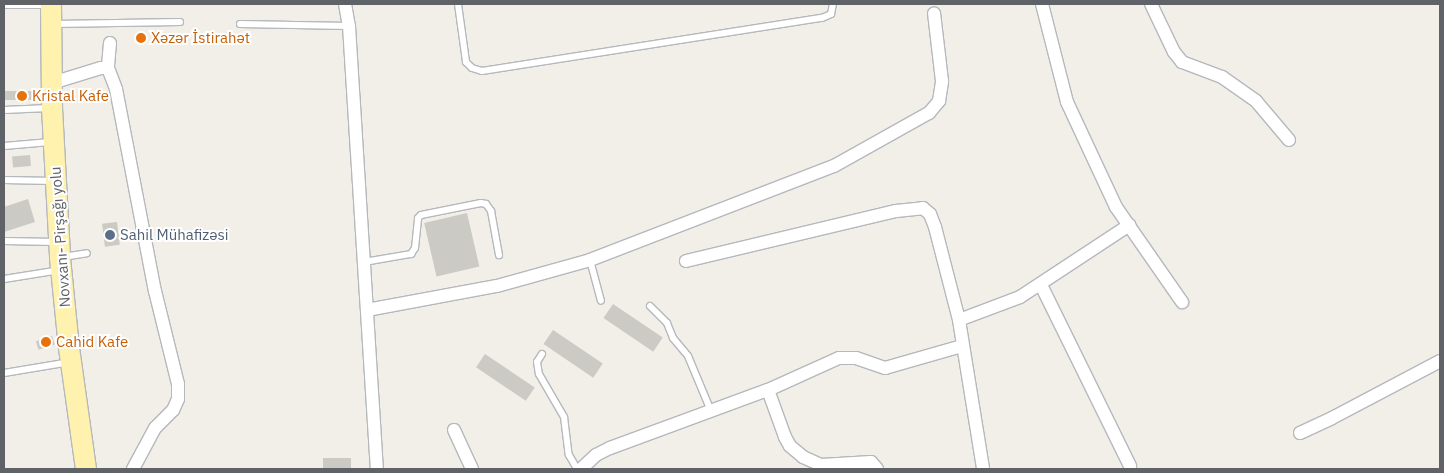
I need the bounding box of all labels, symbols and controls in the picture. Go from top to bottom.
place label: Xəzər İstirahət [151,29,250,47]
marker: Xəzər İstirahət [135,32,147,44]
place label: Kristal Kafe [32,87,109,105]
marker: Kristal Kafe [16,90,28,102]
street label: Novxanı- Pirşağı yolu [46,166,74,308]
place label: Sahil Mühafizəsi [120,226,228,244]
marker: Sahil Mühafizəsi [104,229,116,241]
place label: Cahid Kafe [56,333,128,351]
marker: Cahid Kafe [40,336,52,348]

